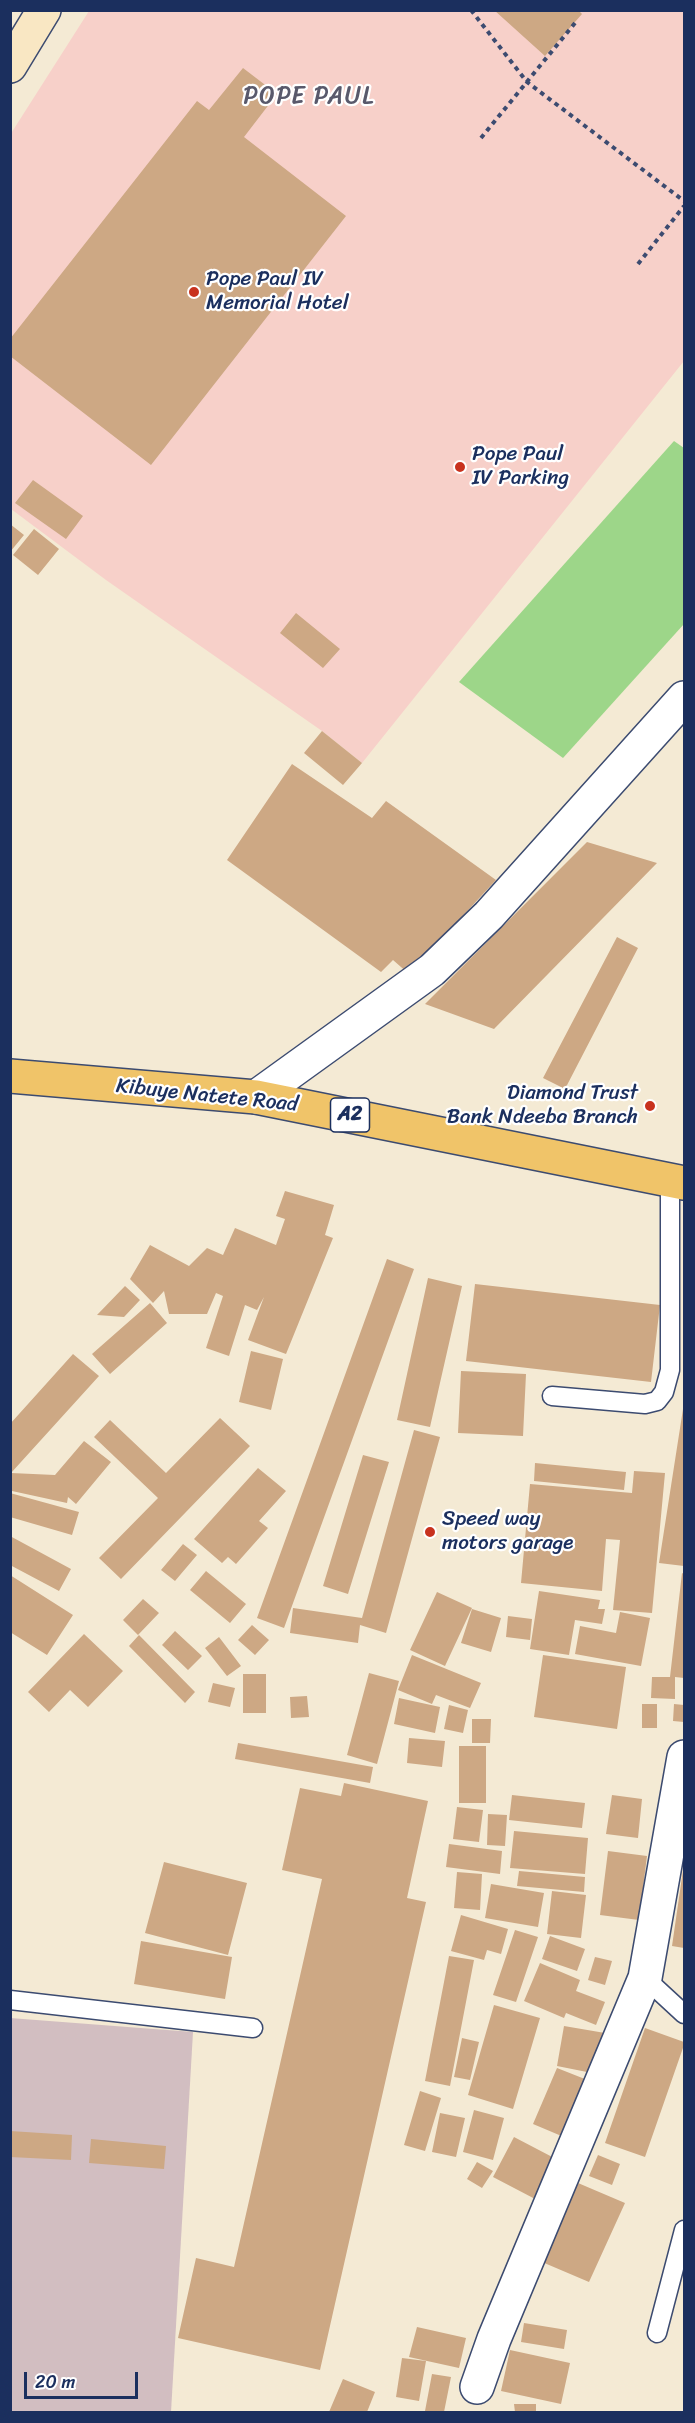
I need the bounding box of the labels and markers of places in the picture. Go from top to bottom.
place label: Pope Paul IV Memorial Hotel [206,267,349,317]
marker: Pope Paul IV Memorial Hotel [187,285,201,299]
place label: Pope Paul IV Parking [472,442,569,492]
marker: Pope Paul IV Parking [453,460,467,474]
place label: Diamond Trust Bank Ndeeba Branch [447,1081,638,1131]
marker: Diamond Trust Bank Ndeeba Branch [643,1099,657,1113]
place label: Speed way motors garage [442,1507,573,1557]
marker: Speed way motors garage [423,1525,437,1539]

